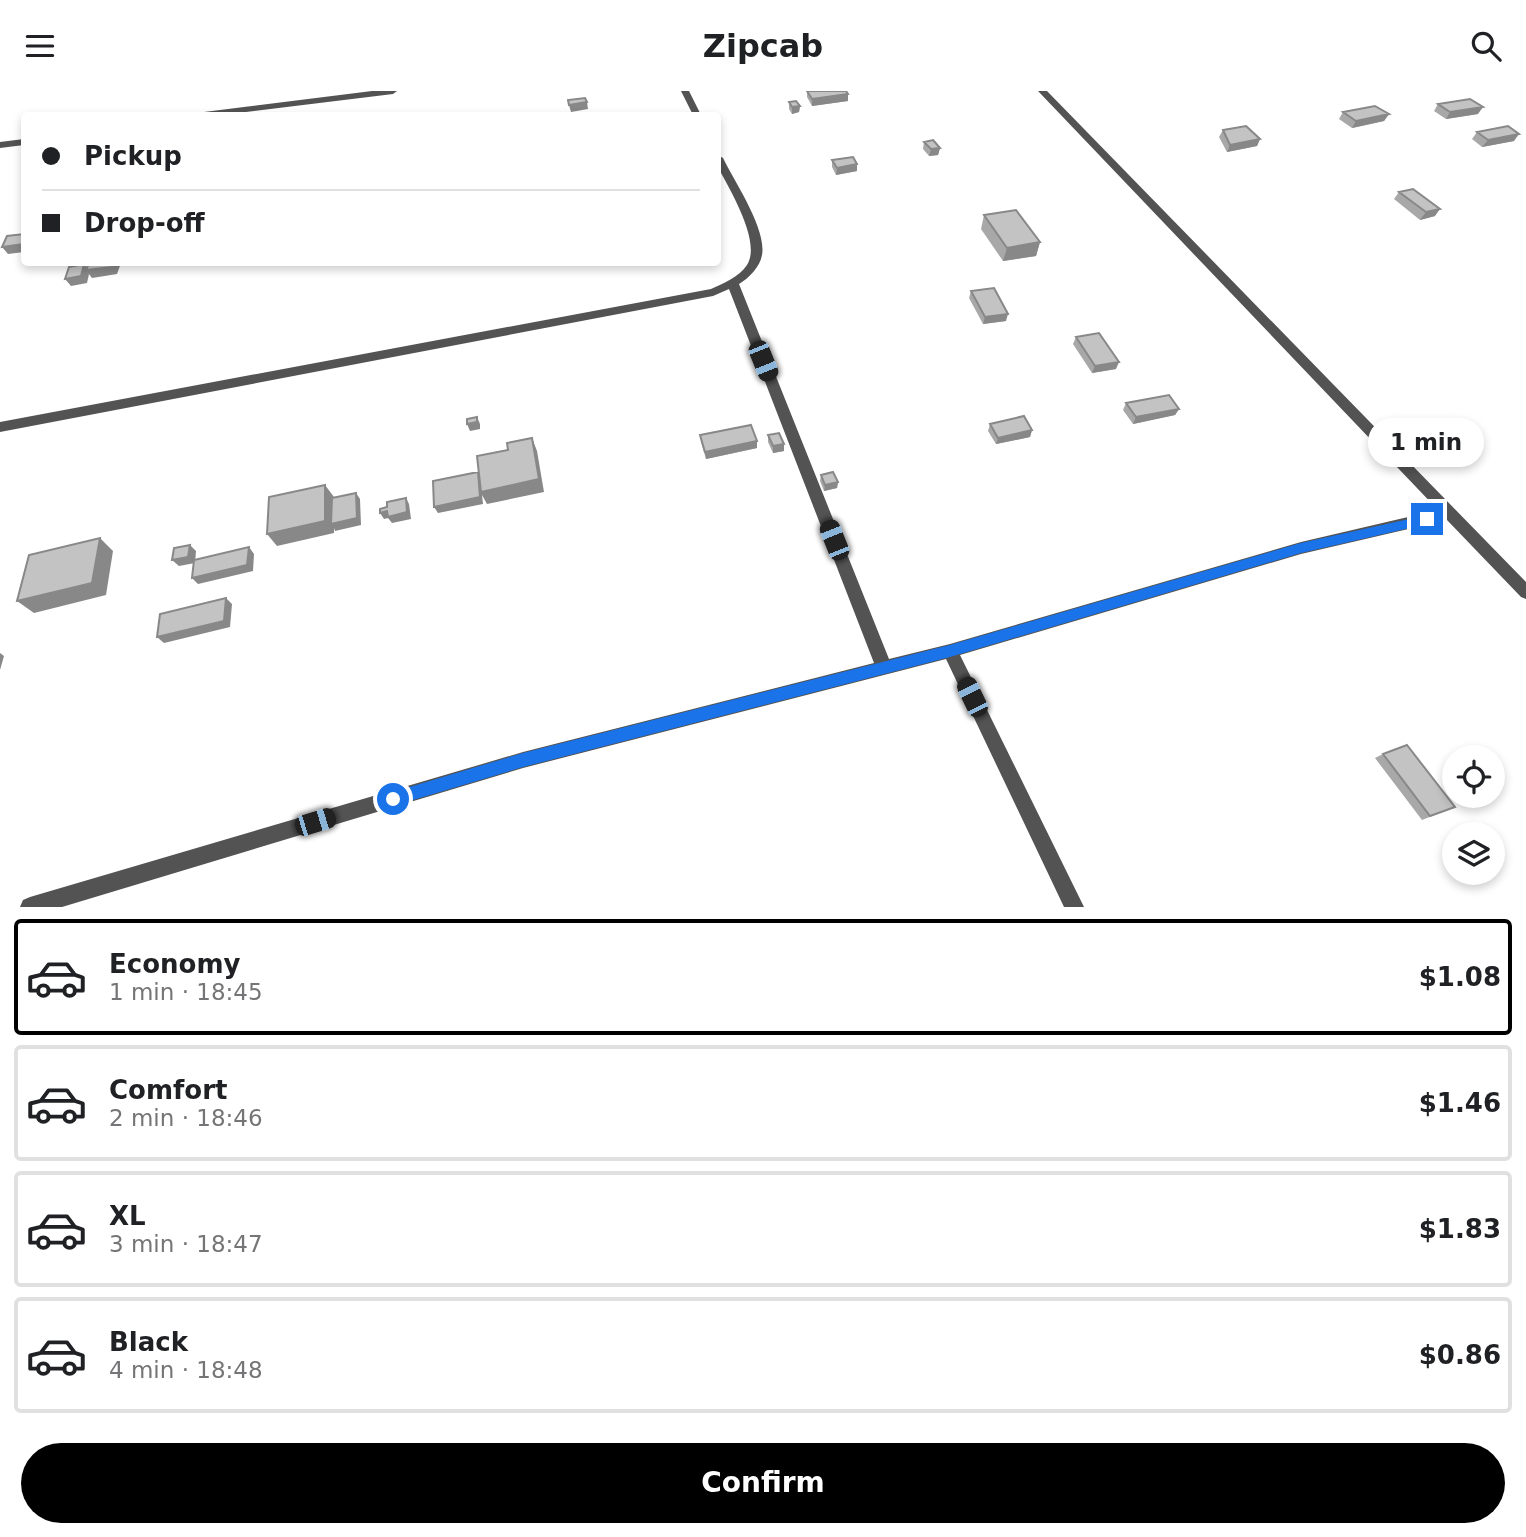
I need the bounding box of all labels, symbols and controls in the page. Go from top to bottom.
icon: menu [21,27,59,65]
text: Zipcab [703,27,823,65]
icon: search [1467,27,1505,65]
text: Pickup [84,141,182,171]
text: Drop-off [84,208,205,238]
car [746,338,781,384]
callout: 1 min [1369,417,1485,467]
text: 1 min [1390,429,1462,455]
route end [1411,503,1443,535]
car [817,517,852,563]
car [954,674,991,720]
map controls [1442,745,1505,885]
button: locate [1442,745,1505,808]
route start [377,783,409,815]
car [292,806,339,838]
button: layers [1442,822,1505,885]
icon: car [25,946,88,1009]
text: Economy [109,949,240,979]
text: $1.08 [1419,962,1501,992]
text: 1 min · 18:45 [109,979,263,1005]
icon: car [25,1072,88,1135]
text: Comfort [109,1075,227,1105]
text: $1.46 [1419,1088,1501,1118]
text: 2 min · 18:46 [109,1105,263,1131]
icon: car [25,1198,88,1261]
text: XL [109,1201,146,1231]
text: $1.83 [1419,1214,1501,1244]
text: 3 min · 18:47 [109,1231,263,1257]
icon: car [25,1324,88,1387]
text: Black [109,1327,188,1357]
text: $0.86 [1419,1340,1501,1370]
text: 4 min · 18:48 [109,1357,263,1383]
button: Confirm [21,1443,1505,1523]

